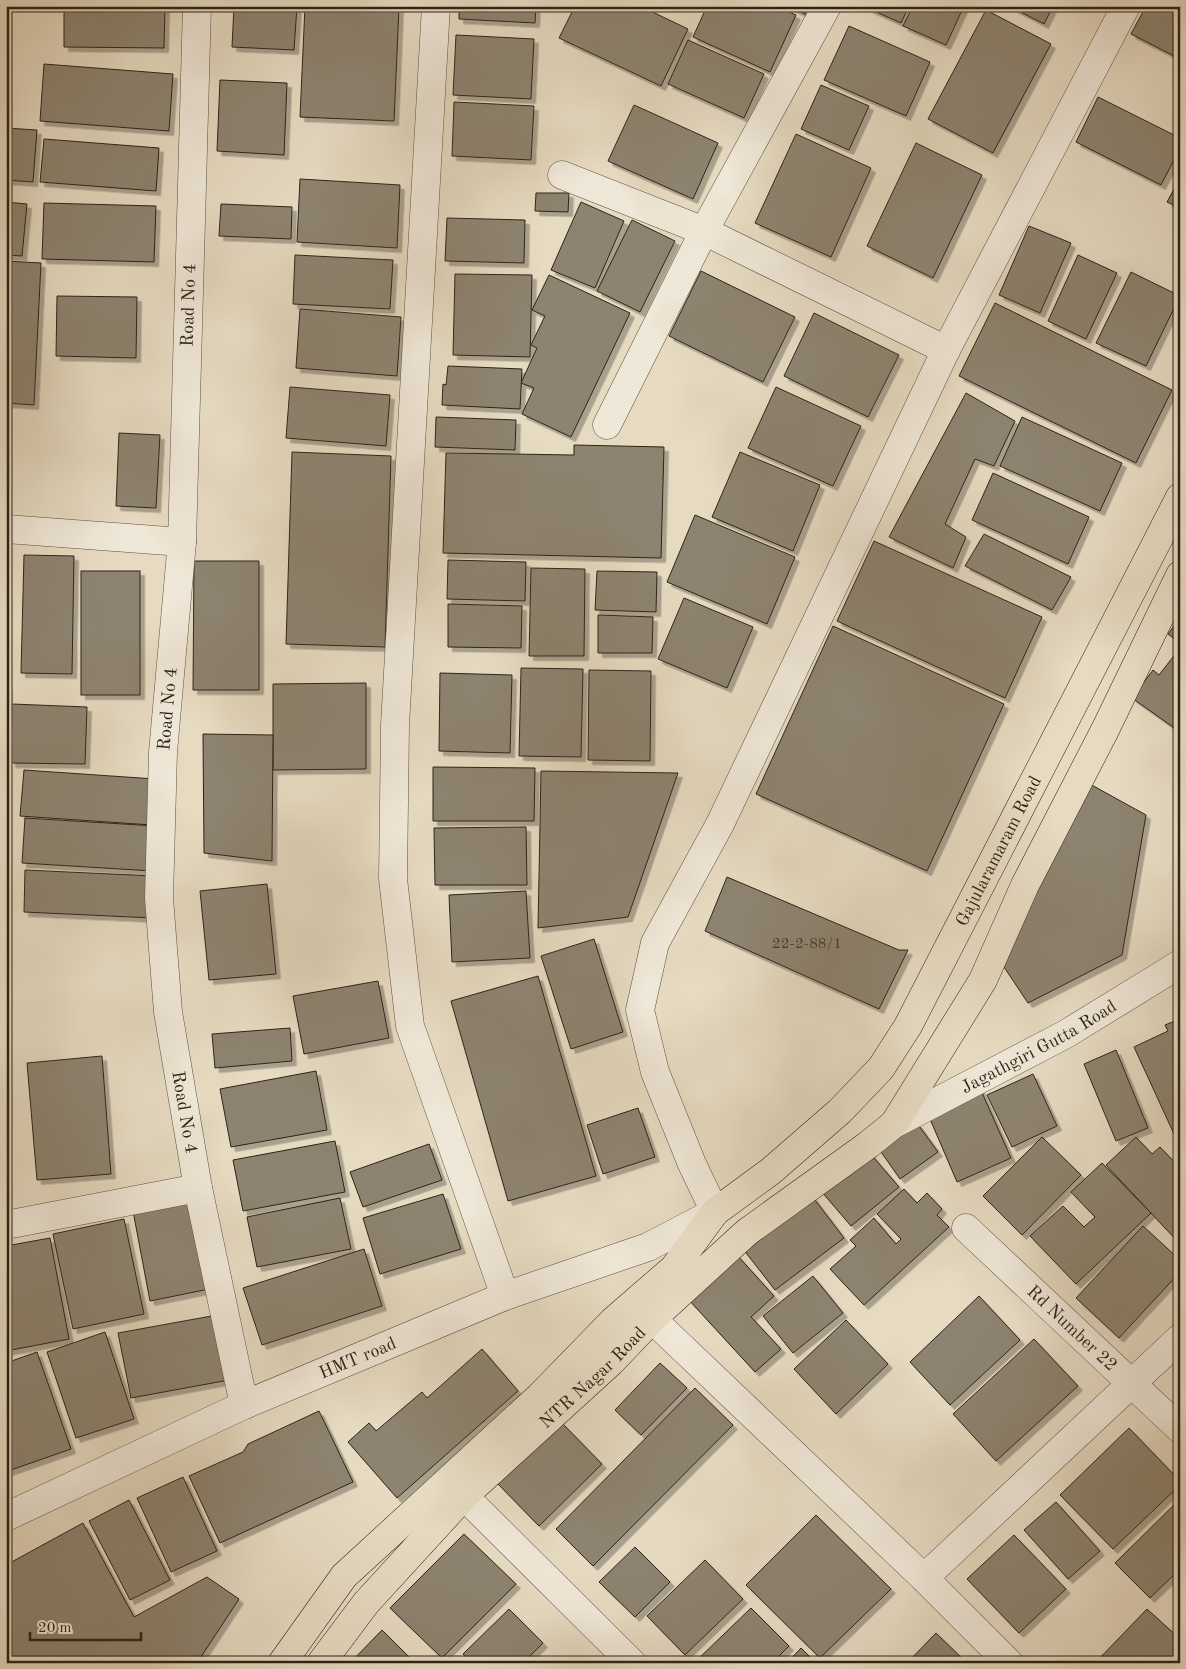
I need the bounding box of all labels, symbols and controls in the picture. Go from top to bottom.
street label: Road No 4 [179,263,199,347]
street label: Road No 4 [155,667,181,751]
street label: Gajularamaram Road [953,773,1045,929]
house number: 22-2-88/1 [772,937,842,952]
street label: Jagathgiri Gutta Road [958,997,1120,1097]
street label: Road No 4 [168,1070,200,1155]
street label: Rd Number 22 [1023,1282,1120,1375]
street label: NTR Nagar Road [537,1324,650,1432]
street label: HMT road [317,1334,399,1383]
scale bar [30,1609,141,1641]
text: 20 m [38,1621,72,1636]

